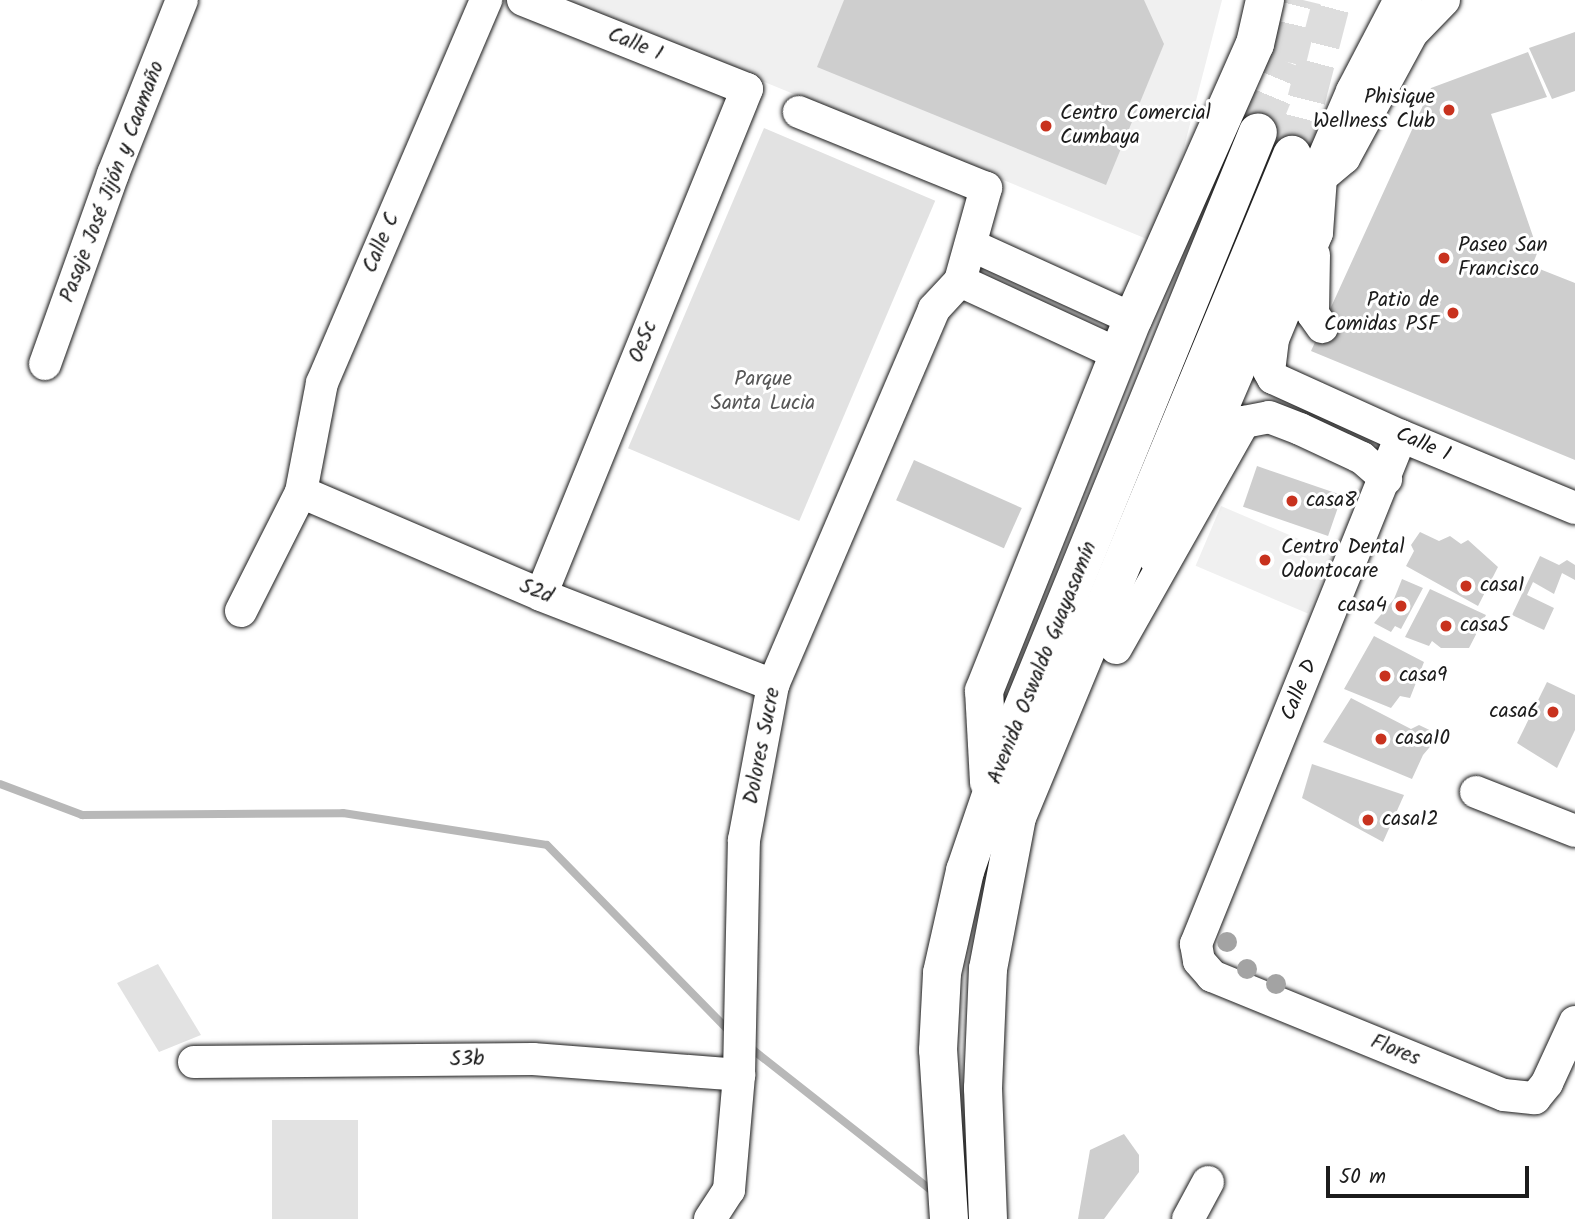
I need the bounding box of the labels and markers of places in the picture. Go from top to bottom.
place label: Phisique Wellness Club [1313,85,1435,135]
place label: Centro Comercial Cumbaya [1060,101,1211,151]
marker: Phisique Wellness Club [1441,102,1457,118]
marker: Centro Comercial Cumbaya [1038,118,1054,134]
place label: Paseo San Francisco [1458,233,1548,283]
marker: Paseo San Francisco [1436,250,1452,266]
place label: Patio de Comidas PSF [1324,288,1439,338]
marker: Patio de Comidas PSF [1445,305,1461,321]
place label: casa8 [1306,488,1357,514]
marker: casa8 [1284,493,1300,509]
place label: Centro Dental Odontocare [1281,535,1405,585]
marker: Centro Dental Odontocare [1255,550,1275,570]
place label: casa1 [1480,573,1525,599]
marker: casa1 [1458,578,1474,594]
place label: casa4 [1337,593,1387,619]
marker: casa4 [1393,598,1409,614]
place label: casa5 [1460,613,1509,639]
marker: casa5 [1438,618,1454,634]
place label: casa9 [1399,663,1447,689]
marker: casa9 [1377,668,1393,684]
place label: casa6 [1489,699,1539,725]
marker: casa6 [1545,704,1561,720]
place label: casa10 [1395,726,1450,752]
marker: casa10 [1373,731,1389,747]
place label: casa12 [1382,807,1439,833]
marker: casa12 [1360,812,1376,828]

